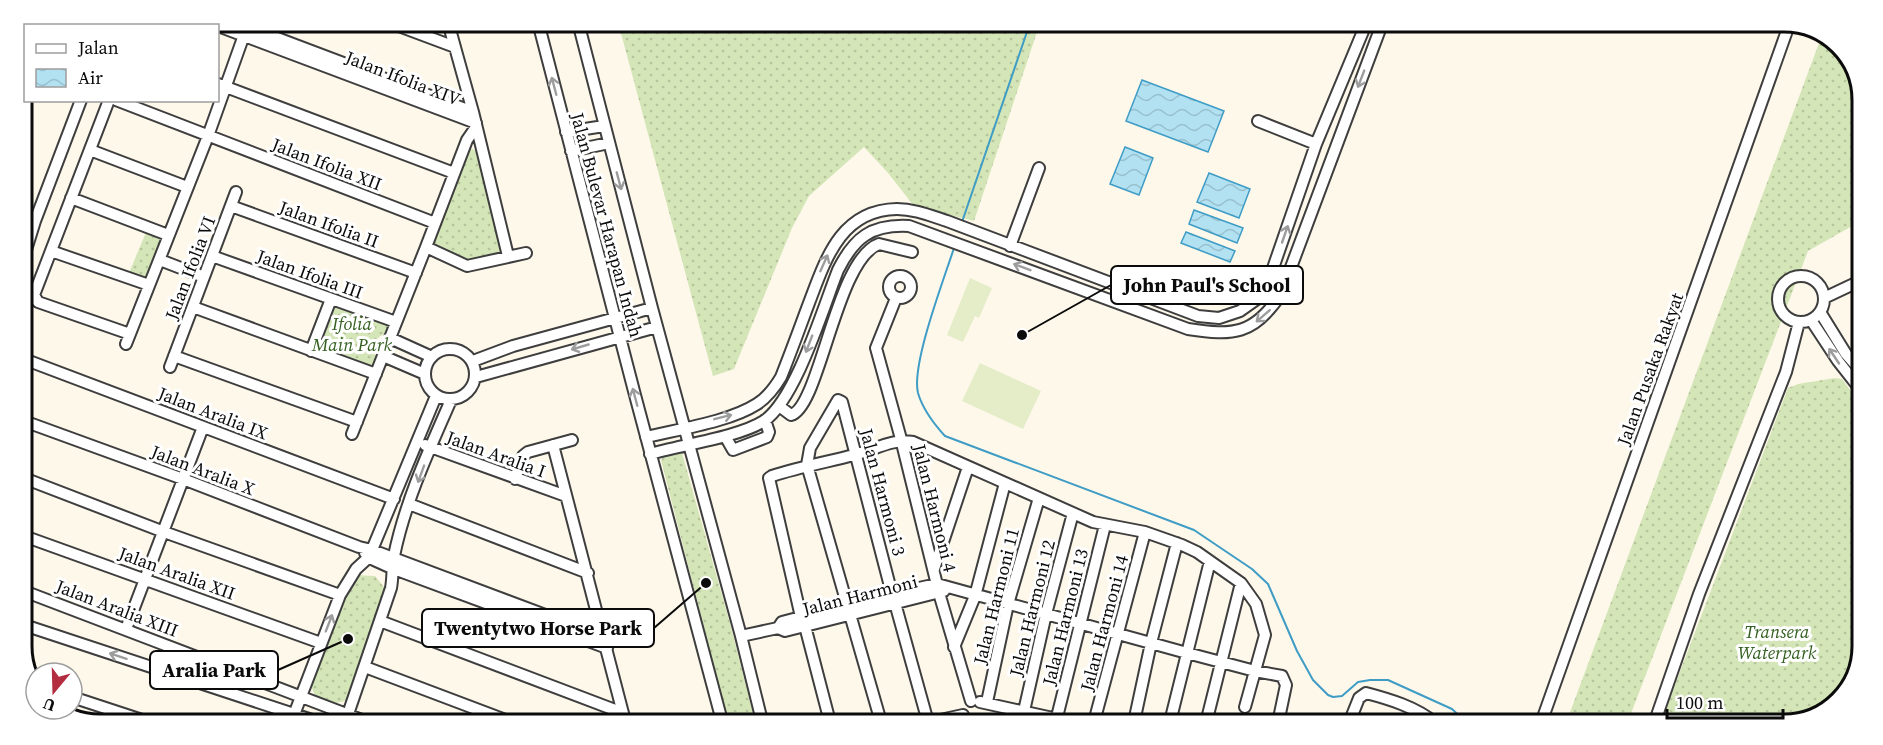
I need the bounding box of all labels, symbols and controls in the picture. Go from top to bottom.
legend [24,24,219,102]
text: Jalan [77,35,119,60]
street label: Jalan Ifolia XIV [341,44,464,111]
text: Air [78,65,103,90]
one-way arrow [1355,69,1366,88]
one-way arrow [548,77,560,96]
street label: Jalan Bulevar Harapan Indah [565,109,649,340]
street label: Jalan Ifolia XII [267,131,386,196]
one-way arrow [613,171,625,190]
street label: Jalan Ifolia II [275,194,382,254]
street label: Jalan Ifolia VI [158,213,221,324]
one-way arrow [1281,225,1292,244]
street label: Jalan Ifolia III [253,243,366,305]
one-way arrow [819,255,831,273]
one-way arrow [1013,260,1032,271]
callout: John Paul's School [1111,266,1303,304]
text: John Paul's School [1121,271,1291,299]
street label: Jalan Pusaka Rakyat [1610,289,1689,450]
one-way arrow [1256,309,1271,323]
park label: Ifolia Main Park [311,311,393,357]
one-way arrow [802,334,813,353]
one-way arrow [571,342,590,353]
one-way arrow [1828,348,1840,364]
street label: Jalan Aralia IX [154,380,272,446]
one-way arrow [629,388,641,407]
one-way arrow [713,411,732,423]
street label: Jalan Aralia I [442,424,549,484]
street label: Jalan Harmoni 3 [854,425,912,558]
street label: Jalan Aralia X [147,438,259,501]
street label: Jalan Harmoni 4 [907,441,963,575]
one-way arrow [414,464,425,483]
street label: Jalan Harmoni 11 [967,525,1025,668]
street label: Jalan Harmoni 12 [1003,537,1061,680]
street label: Jalan Aralia XII [114,540,239,606]
street label: Jalan Harmoni 13 [1036,546,1094,689]
street label: Jalan Harmoni 14 [1074,552,1134,695]
street label: Jalan Harmoni [799,569,920,622]
street label: Jalan Aralia XIII [51,573,182,643]
callout: Twentytwo Horse Park [422,609,654,647]
one-way arrow [324,614,335,633]
text: Twentytwo Horse Park [434,614,642,642]
park label: Transera Waterpark [1738,619,1817,665]
one-way arrow [109,650,128,661]
callout: Aralia Park [150,651,278,689]
text: Aralia Park [162,656,266,684]
north arrow [24,661,84,721]
scale bar [1667,682,1782,720]
text: 100 m [1676,690,1723,715]
text: U [40,693,58,717]

